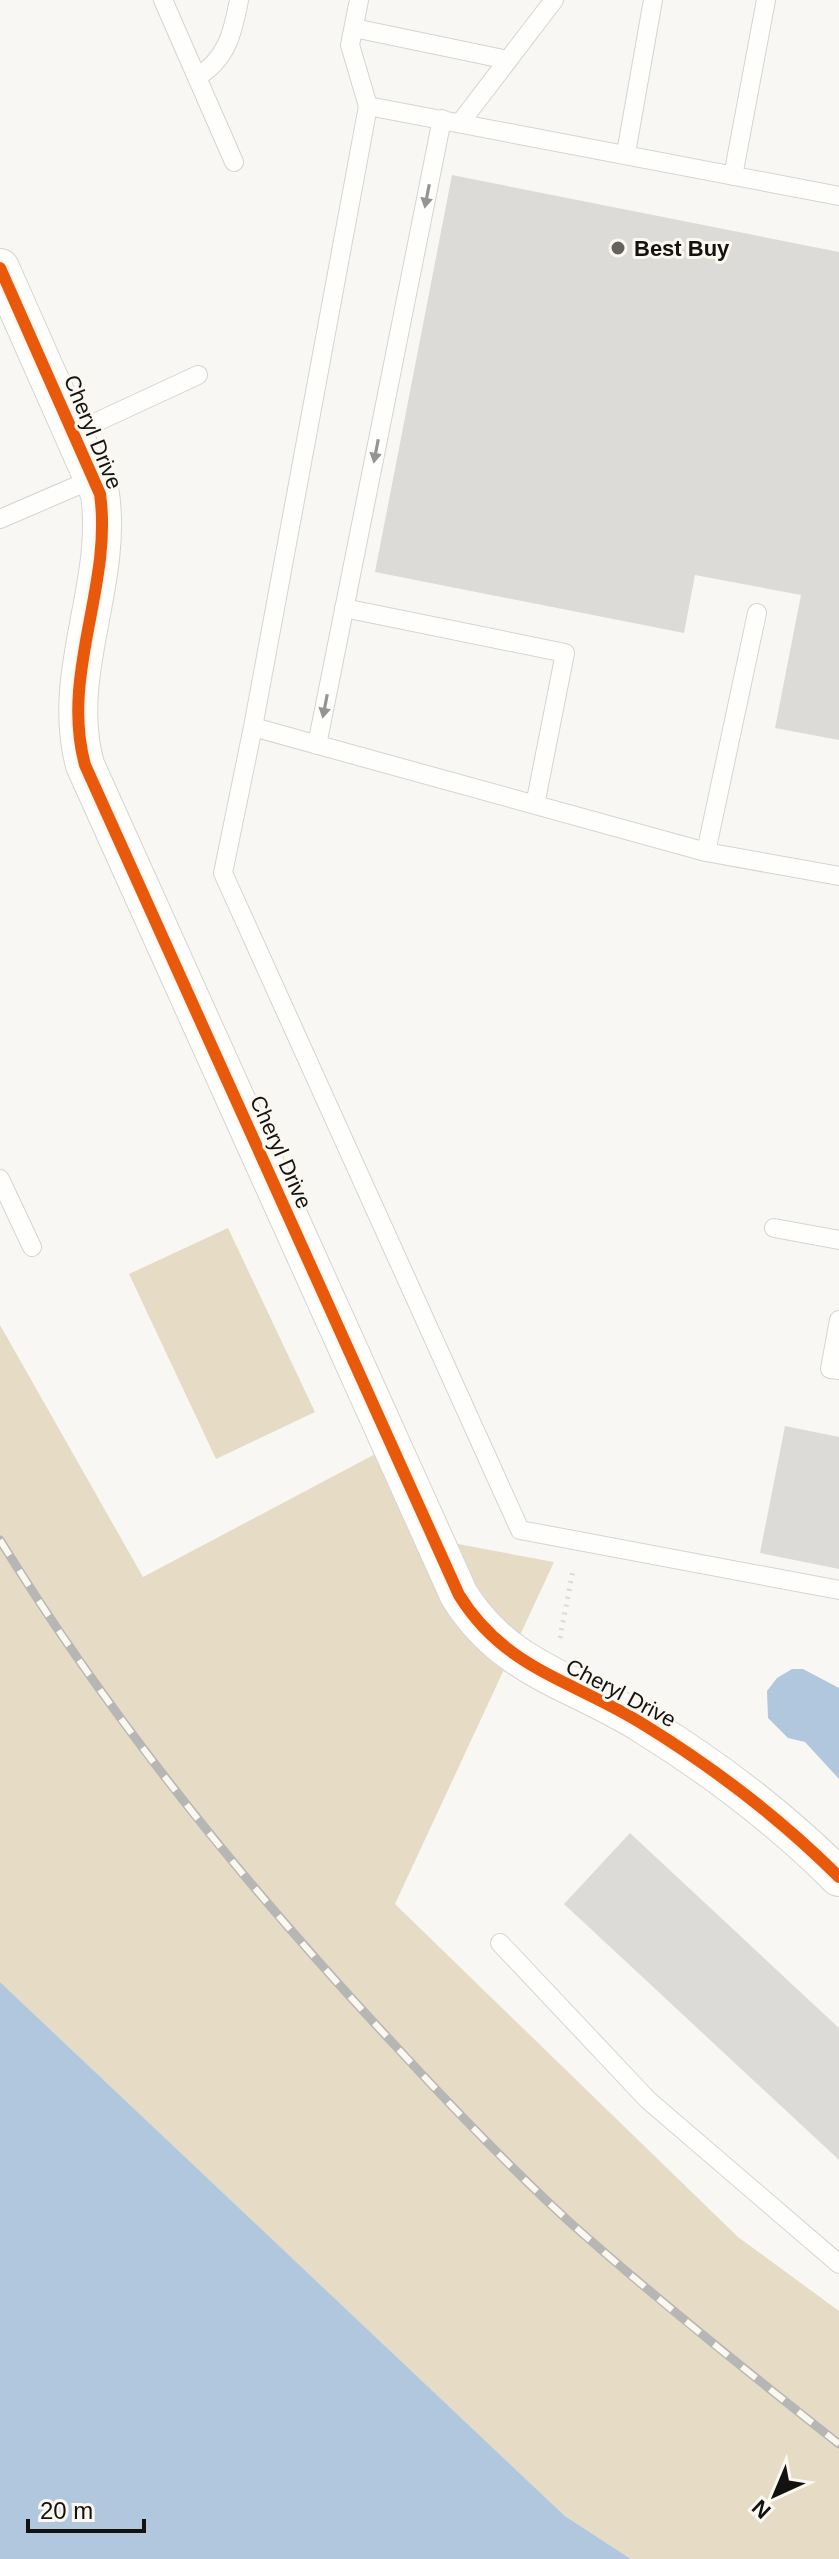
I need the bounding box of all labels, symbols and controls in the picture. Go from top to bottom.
one-way arrow [420,183,433,208]
place label: Best Buy [634,236,730,261]
marker: Best Buy [609,239,627,257]
street label: Cheryl Drive [59,371,127,493]
one-way arrow [369,438,382,463]
one-way arrow [318,693,331,718]
street label: Cheryl Drive [245,1092,317,1212]
street label: Cheryl Drive [562,1654,680,1732]
north arrow [735,2455,815,2535]
scale bar [28,2483,144,2533]
text: N [747,2495,776,2524]
text: 20 m [40,2497,93,2524]

